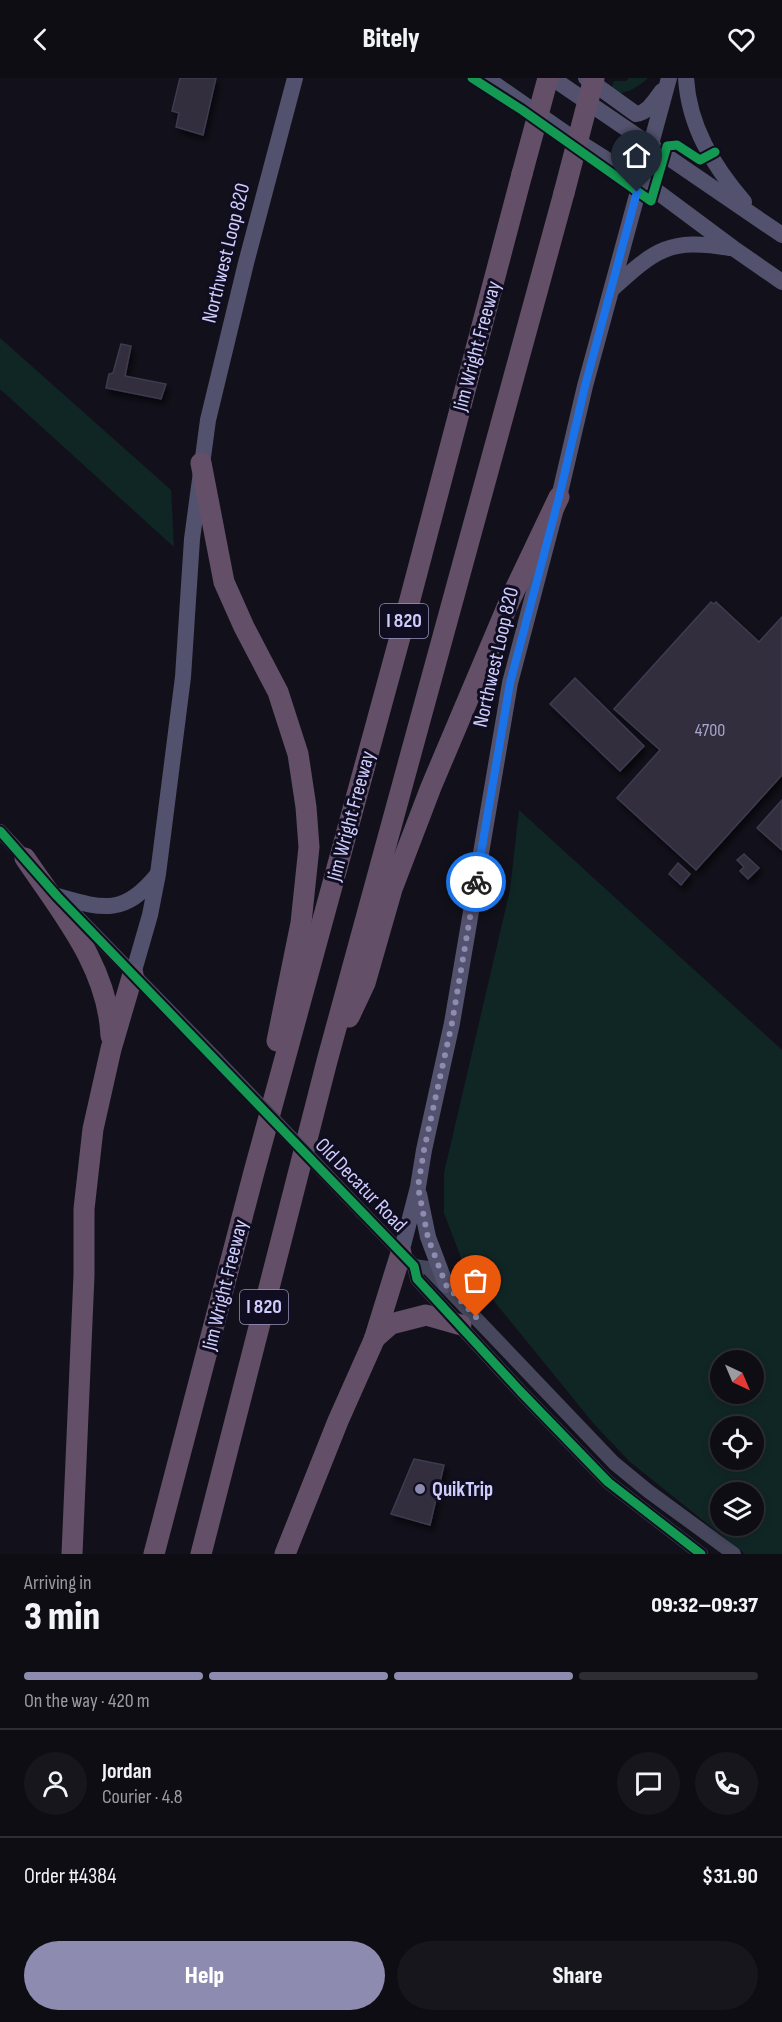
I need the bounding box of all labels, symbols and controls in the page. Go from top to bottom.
icon: back [24,23,57,56]
text: Bitely [362,23,420,55]
icon: heart [725,23,758,56]
pin [611,130,662,192]
icon: home [620,139,653,172]
street label: Northwest Loop 820 [197,181,255,325]
street label: Jim Wright Freeway [447,278,506,415]
street label: Northwest Loop 820 [468,585,524,729]
road number: I 820 [380,604,428,638]
house number: 4700 [695,720,725,741]
street label: Jim Wright Freeway [321,748,380,885]
courier [446,852,506,912]
icon: bike [460,866,493,899]
street label: Old Decatur Road [310,1133,412,1237]
street label: Jim Wright Freeway [196,1217,253,1354]
pin [450,1255,501,1317]
icon: bag [459,1264,492,1297]
road number: I 820 [240,1290,288,1324]
north arrow [710,1350,764,1404]
map controls [710,1350,764,1536]
button: locate [710,1416,764,1470]
place label: QuikTrip [432,1477,493,1502]
marker: QuikTrip [413,1482,427,1496]
button: layers [710,1482,764,1536]
text: Arriving in [24,1571,92,1595]
text: 09:32–09:37 [651,1592,758,1619]
text: 3 min [24,1594,100,1641]
text: On the way · 420 m [24,1689,150,1713]
button: person [24,1752,87,1815]
button: chat [617,1752,680,1815]
button: phone [695,1752,758,1815]
text: Jordan [102,1758,151,1785]
text: Courier · 4.8 [102,1785,183,1809]
text: Order #4384 [24,1863,116,1890]
text: $31.90 [702,1863,758,1890]
button: Help [24,1941,385,2010]
button: Share [397,1941,758,2010]

